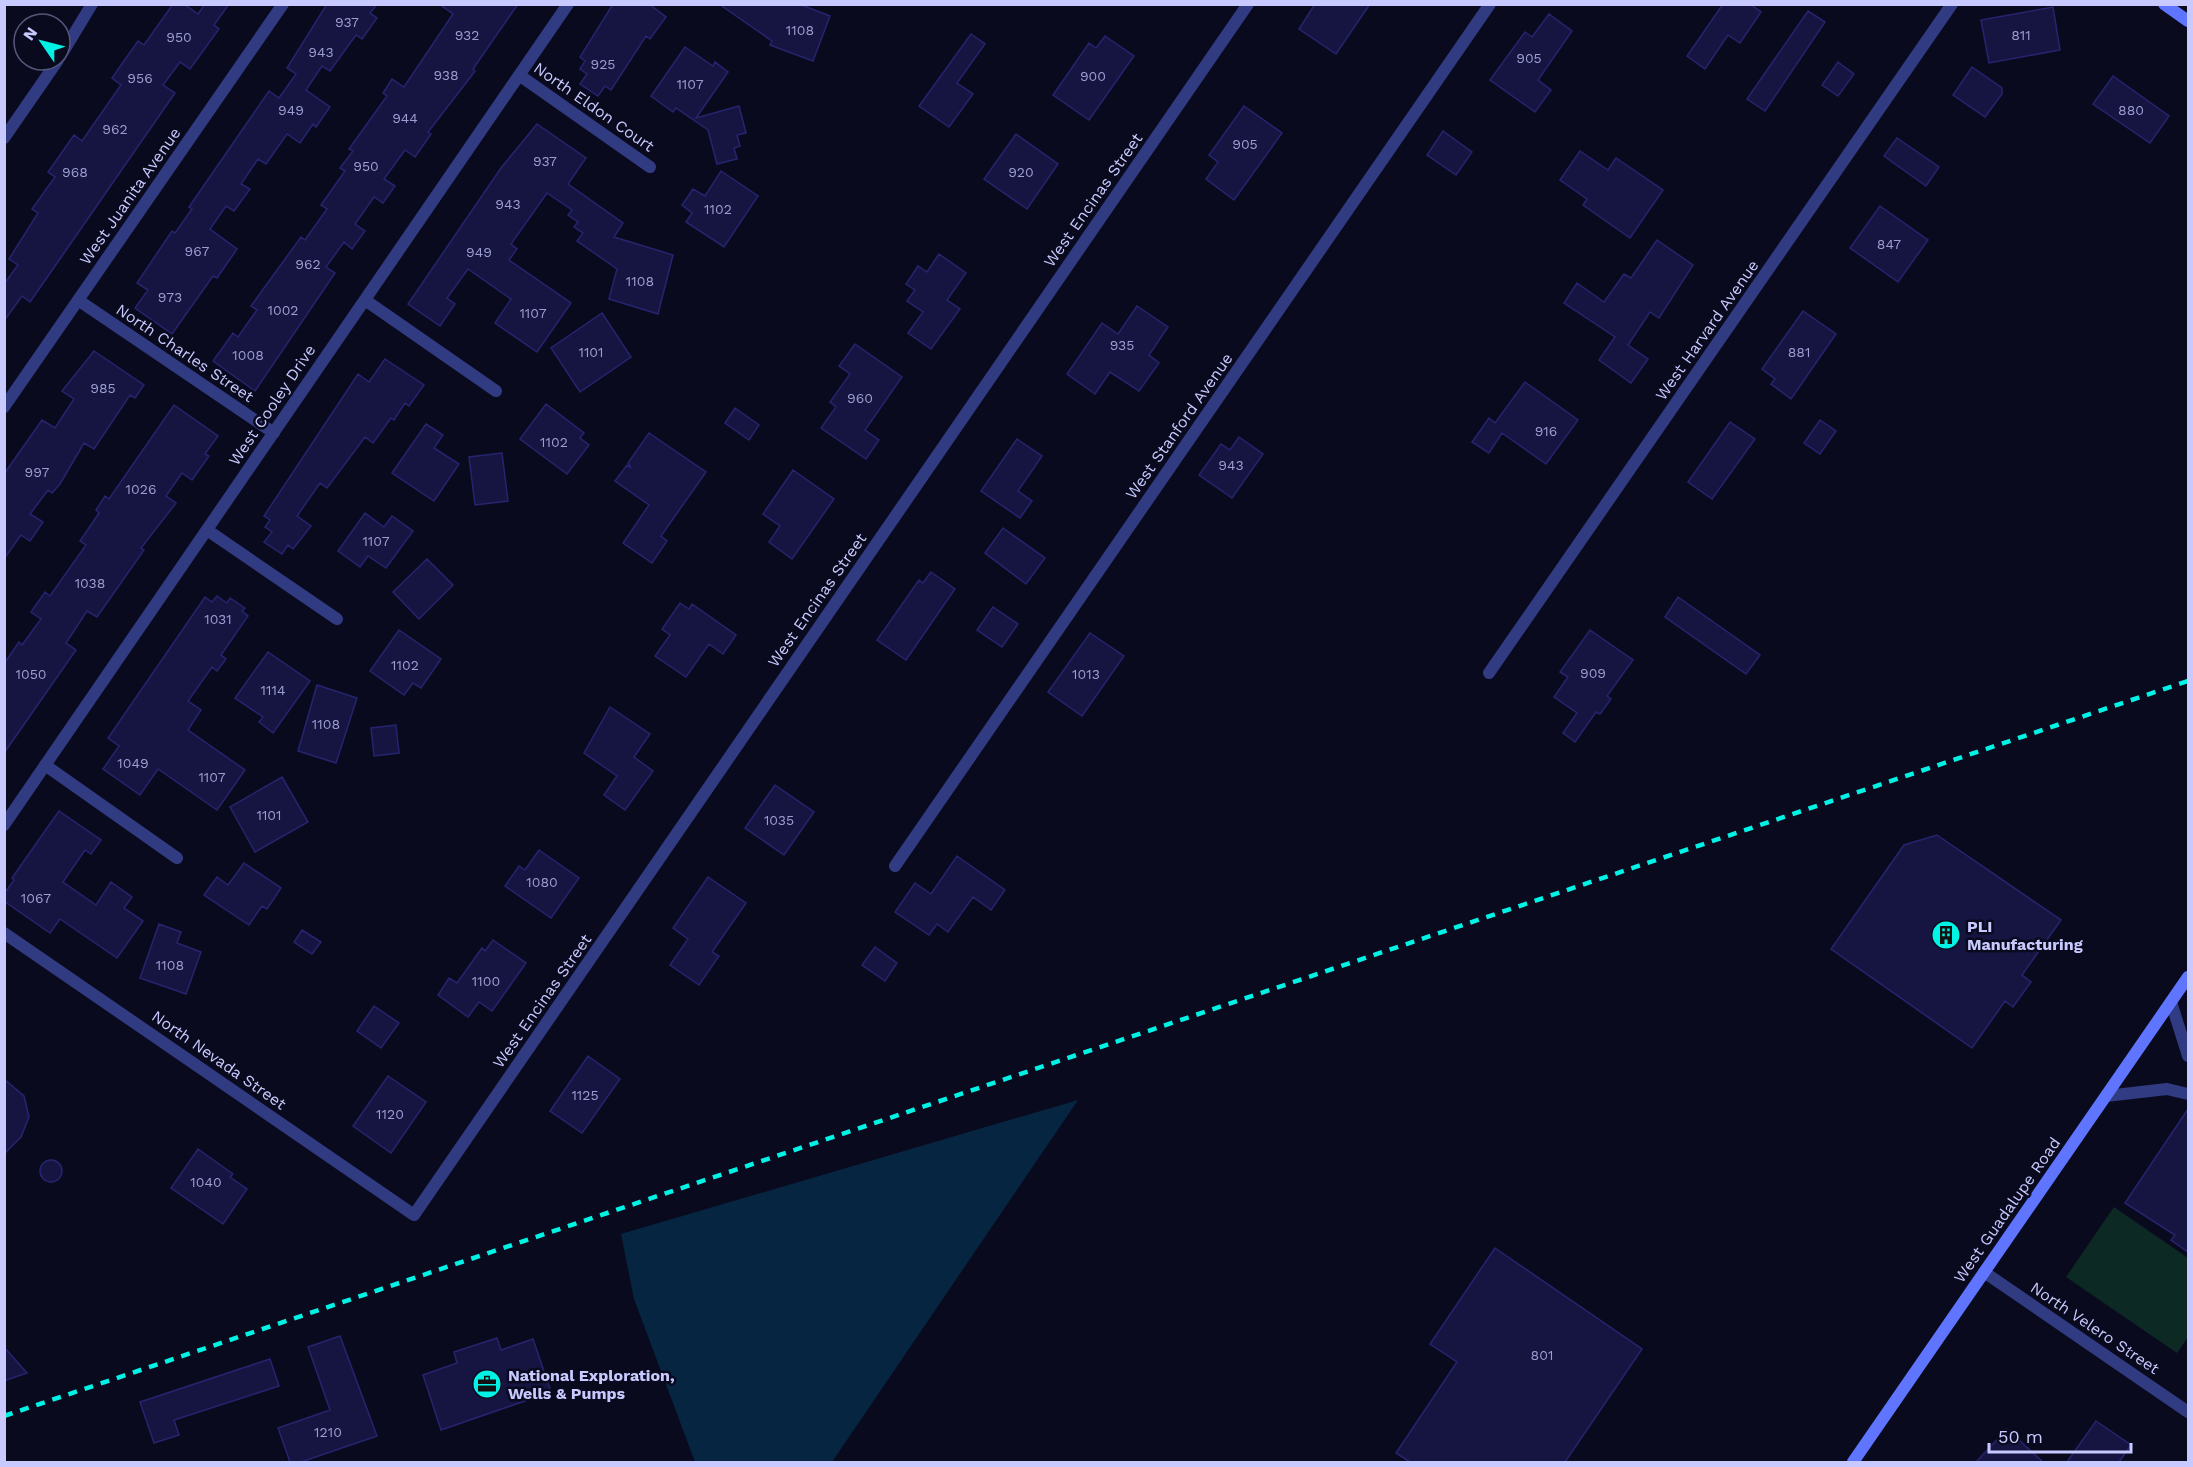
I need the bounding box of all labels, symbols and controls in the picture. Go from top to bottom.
north arrow [12,12,72,72]
house number: 937 [335,14,359,30]
house number: 1108 [786,22,814,38]
text: N [19,23,41,44]
house number: 932 [455,27,479,43]
house number: 811 [2011,27,2031,43]
house number: 950 [166,29,192,45]
house number: 943 [308,44,334,60]
house number: 905 [1516,50,1542,66]
house number: 925 [591,56,615,72]
street label: North Eldon Court [530,58,658,156]
house number: 938 [433,67,459,83]
house number: 900 [1080,68,1106,84]
house number: 956 [127,70,153,86]
house number: 1107 [676,76,704,92]
house number: 949 [278,102,304,118]
house number: 880 [2118,102,2144,118]
house number: 944 [392,110,418,126]
house number: 962 [102,121,128,137]
street label: West Juanita Avenue [75,124,185,268]
street label: West Encinas Street [1040,129,1147,271]
house number: 905 [1232,136,1258,152]
house number: 937 [533,153,557,169]
house number: 950 [353,158,379,174]
house number: 968 [62,164,88,180]
house number: 920 [1008,164,1034,180]
house number: 943 [495,196,521,212]
house number: 1102 [704,201,732,217]
house number: 847 [1877,236,1901,252]
house number: 967 [185,243,210,259]
house number: 949 [466,244,492,260]
house number: 962 [295,256,321,272]
street label: West Harvard Avenue [1651,256,1763,404]
house number: 1108 [626,273,654,289]
house number: 973 [158,289,182,305]
street label: North Charles Street [113,300,258,406]
house number: 1002 [267,302,299,318]
house number: 1107 [519,305,547,321]
house number: 935 [1110,337,1134,353]
street label: West Cooley Drive [225,341,319,469]
house number: 1101 [578,344,604,360]
house number: 881 [1788,344,1810,360]
house number: 1008 [232,347,264,363]
street label: West Stanford Avenue [1121,349,1237,503]
house number: 985 [90,380,116,396]
house number: 960 [847,390,873,406]
house number: 916 [1535,423,1557,439]
house number: 1102 [540,434,568,450]
house number: 943 [1218,457,1244,473]
house number: 997 [25,464,50,480]
house number: 1026 [126,481,156,497]
street label: West Encinas Street [764,529,871,671]
house number: 1107 [362,533,390,549]
house number: 1038 [75,575,105,591]
house number: 1031 [204,611,232,627]
house number: 1102 [391,657,419,673]
house number: 909 [1580,665,1606,681]
house number: 1050 [15,666,47,682]
house number: 1013 [1072,666,1100,682]
house number: 1114 [261,682,285,698]
house number: 1108 [312,716,340,732]
house number: 1049 [117,755,149,771]
house number: 1107 [198,769,226,785]
house number: 1101 [256,807,282,823]
house number: 1035 [764,812,794,828]
house number: 1080 [526,874,558,890]
house number: 1067 [21,890,51,906]
place label: PLI Manufacturing [1967,917,2083,954]
building icon: PLI Manufacturing [1930,919,1962,951]
street label: West Encinas Street [489,930,596,1072]
house number: 1108 [156,957,184,973]
house number: 1100 [472,973,500,989]
street label: North Nevada Street [148,1006,290,1114]
house number: 1125 [571,1087,599,1103]
house number: 1120 [376,1106,404,1122]
street label: West Guadalupe Road [1950,1134,2064,1286]
house number: 1040 [190,1174,222,1190]
street label: North Velero Street [2027,1278,2163,1378]
house number: 801 [1531,1347,1553,1363]
place label: National Exploration, Wells & Pumps [508,1366,675,1403]
office icon: National Exploration, Wells & Pumps [471,1368,503,1400]
scale bar [1989,1416,2132,1454]
house number: 1210 [314,1424,342,1440]
text: 50 m [1998,1426,2043,1447]

